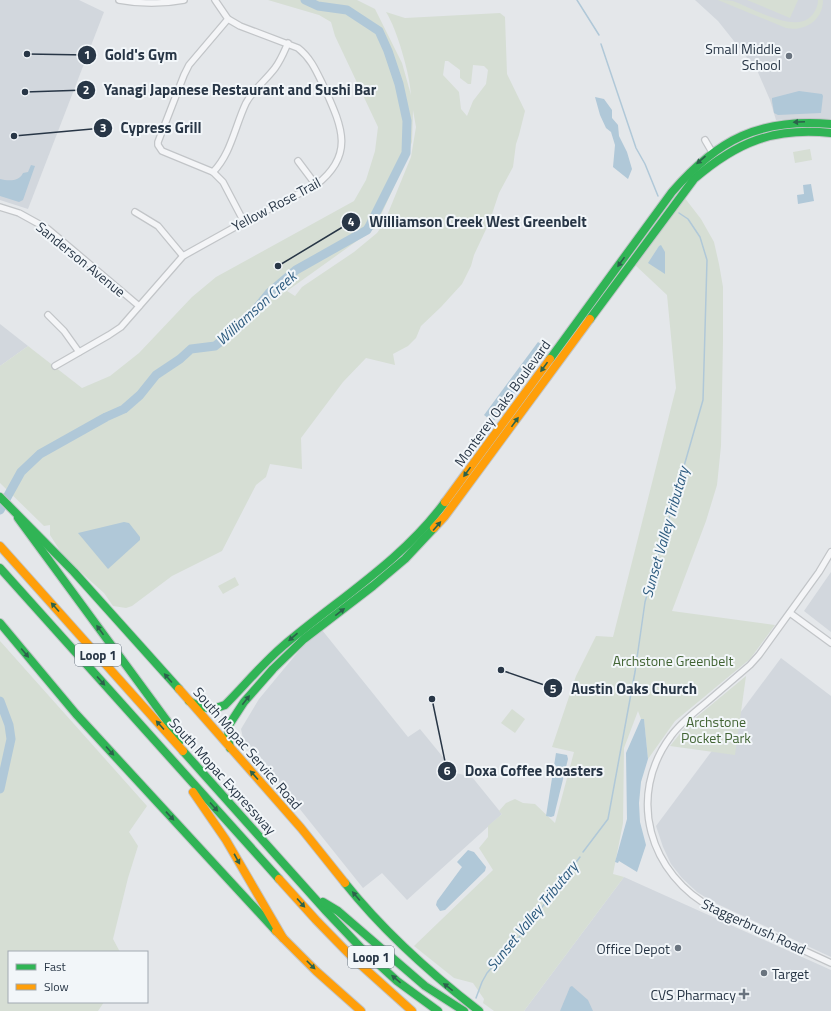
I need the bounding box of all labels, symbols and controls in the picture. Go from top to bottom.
place label: Small Middle School [705,38,781,75]
callout: Gold's Gym [77,41,186,68]
text: Gold's Gym [105,43,177,66]
text: 1 [84,45,90,64]
marker: Small Middle School [784,51,794,61]
callout: Yanagi Japanese Restaurant and Sushi Bar [76,77,384,104]
text: Yanagi Japanese Restaurant and Sushi Bar [104,78,377,101]
text: 2 [83,80,89,99]
callout: Cypress Grill [93,114,210,141]
text: Cypress Grill [120,116,202,139]
text: 3 [100,118,106,137]
one-way arrow [792,119,805,125]
one-way arrow [696,156,706,165]
street label: Yellow Rose Trail [228,172,324,236]
callout: Williamson Creek West Greenbelt [341,209,595,236]
text: Williamson Creek West Greenbelt [369,210,587,233]
text: 4 [348,212,355,231]
street label: Sanderson Avenue [32,216,130,302]
one-way arrow [617,257,625,268]
water label: Williamson Creek [211,264,303,350]
street label: Monterey Oaks Boulevard [449,335,555,471]
one-way arrow [540,362,548,372]
one-way arrow [511,416,519,427]
water label: Sunset Valley Tributary [635,462,695,600]
one-way arrow [463,467,471,477]
one-way arrow [433,520,442,531]
one-way arrow [50,602,59,612]
one-way arrow [335,607,346,616]
one-way arrow [96,624,104,635]
one-way arrow [287,633,298,642]
road number: Loop 1 [75,644,121,666]
one-way arrow [20,648,29,658]
park label: Archstone Greenbelt [613,650,733,671]
one-way arrow [164,672,173,683]
callout: Austin Oaks Church [543,675,705,702]
one-way arrow [97,676,106,687]
text: Austin Oaks Church [571,677,697,700]
text: 5 [550,679,557,698]
street label: South Mopac Service Road [189,682,307,814]
one-way arrow [241,695,250,706]
park label: Archstone Pocket Park [681,711,751,748]
street label: South Mopac Expressway [165,713,282,839]
one-way arrow [155,720,165,730]
one-way arrow [105,746,115,756]
callout: Doxa Coffee Roasters [437,757,611,784]
text: Doxa Coffee Roasters [465,759,603,782]
text: 6 [444,761,451,780]
one-way arrow [250,770,259,780]
one-way arrow [209,802,219,812]
one-way arrow [165,811,174,822]
one-way arrow [234,853,241,865]
water label: Sunset Valley Tributary [481,855,585,976]
one-way arrow [351,891,360,902]
street label: Staggerbrush Road [698,893,810,959]
one-way arrow [297,898,306,909]
place label: Office Depot [597,938,670,959]
marker: Office Depot [673,943,683,953]
road number: Loop 1 [348,946,394,968]
legend [8,951,148,1003]
text: Fast [44,957,67,976]
one-way arrow [306,960,316,970]
place label: Target [772,963,809,984]
marker: Target [759,968,769,978]
one-way arrow [390,974,401,983]
text: Slow [44,977,69,996]
one-way arrow [443,983,454,992]
place label: CVS Pharmacy [650,984,736,1005]
marker: CVS Pharmacy [739,989,749,999]

